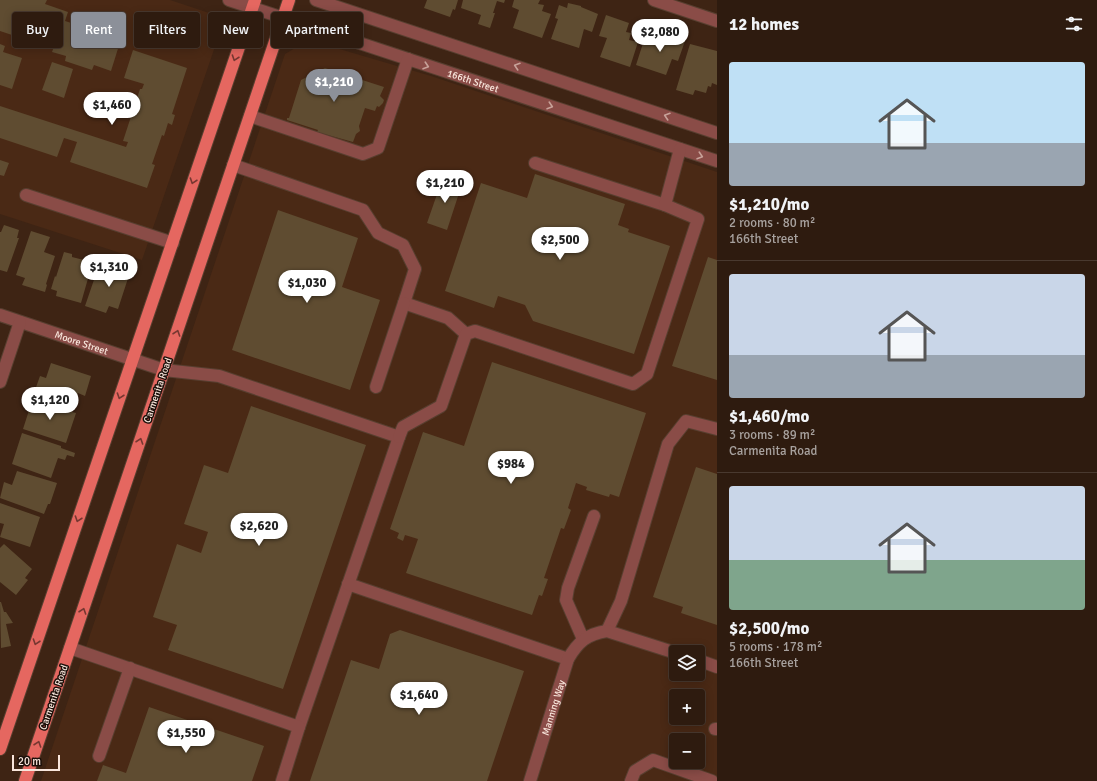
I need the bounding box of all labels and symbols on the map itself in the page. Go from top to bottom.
pin: $2,080 [627,19,693,53]
one-way arrow [232,55,240,62]
one-way arrow [423,61,430,69]
one-way arrow [513,63,520,71]
street label: 166th Street [445,67,500,96]
pin: $1,210 [301,69,367,103]
pin: $1,460 [79,92,145,126]
one-way arrow [546,101,553,110]
one-way arrow [663,112,670,121]
one-way arrow [696,151,703,160]
pin: $1,210 [412,170,478,204]
one-way arrow [190,178,198,185]
pin: $2,500 [527,227,593,261]
pin: $1,310 [76,254,142,288]
pin: $1,030 [274,270,340,304]
street label: Moore Street [53,329,110,358]
one-way arrow [172,329,180,336]
street label: Carmenita Road [141,356,175,424]
pin: $1,120 [17,387,83,421]
one-way arrow [117,393,125,400]
one-way arrow [135,438,144,445]
pin: $984 [487,451,535,485]
pin: $2,620 [226,513,292,547]
one-way arrow [75,516,83,523]
one-way arrow [78,607,86,614]
one-way arrow [33,639,41,646]
street label: Carmenita Road [37,663,71,731]
street label: Manning Way [540,678,568,737]
pin: $1,640 [386,682,452,716]
pin: $1,550 [153,720,219,754]
one-way arrow [33,741,41,748]
scale bar [12,753,60,772]

